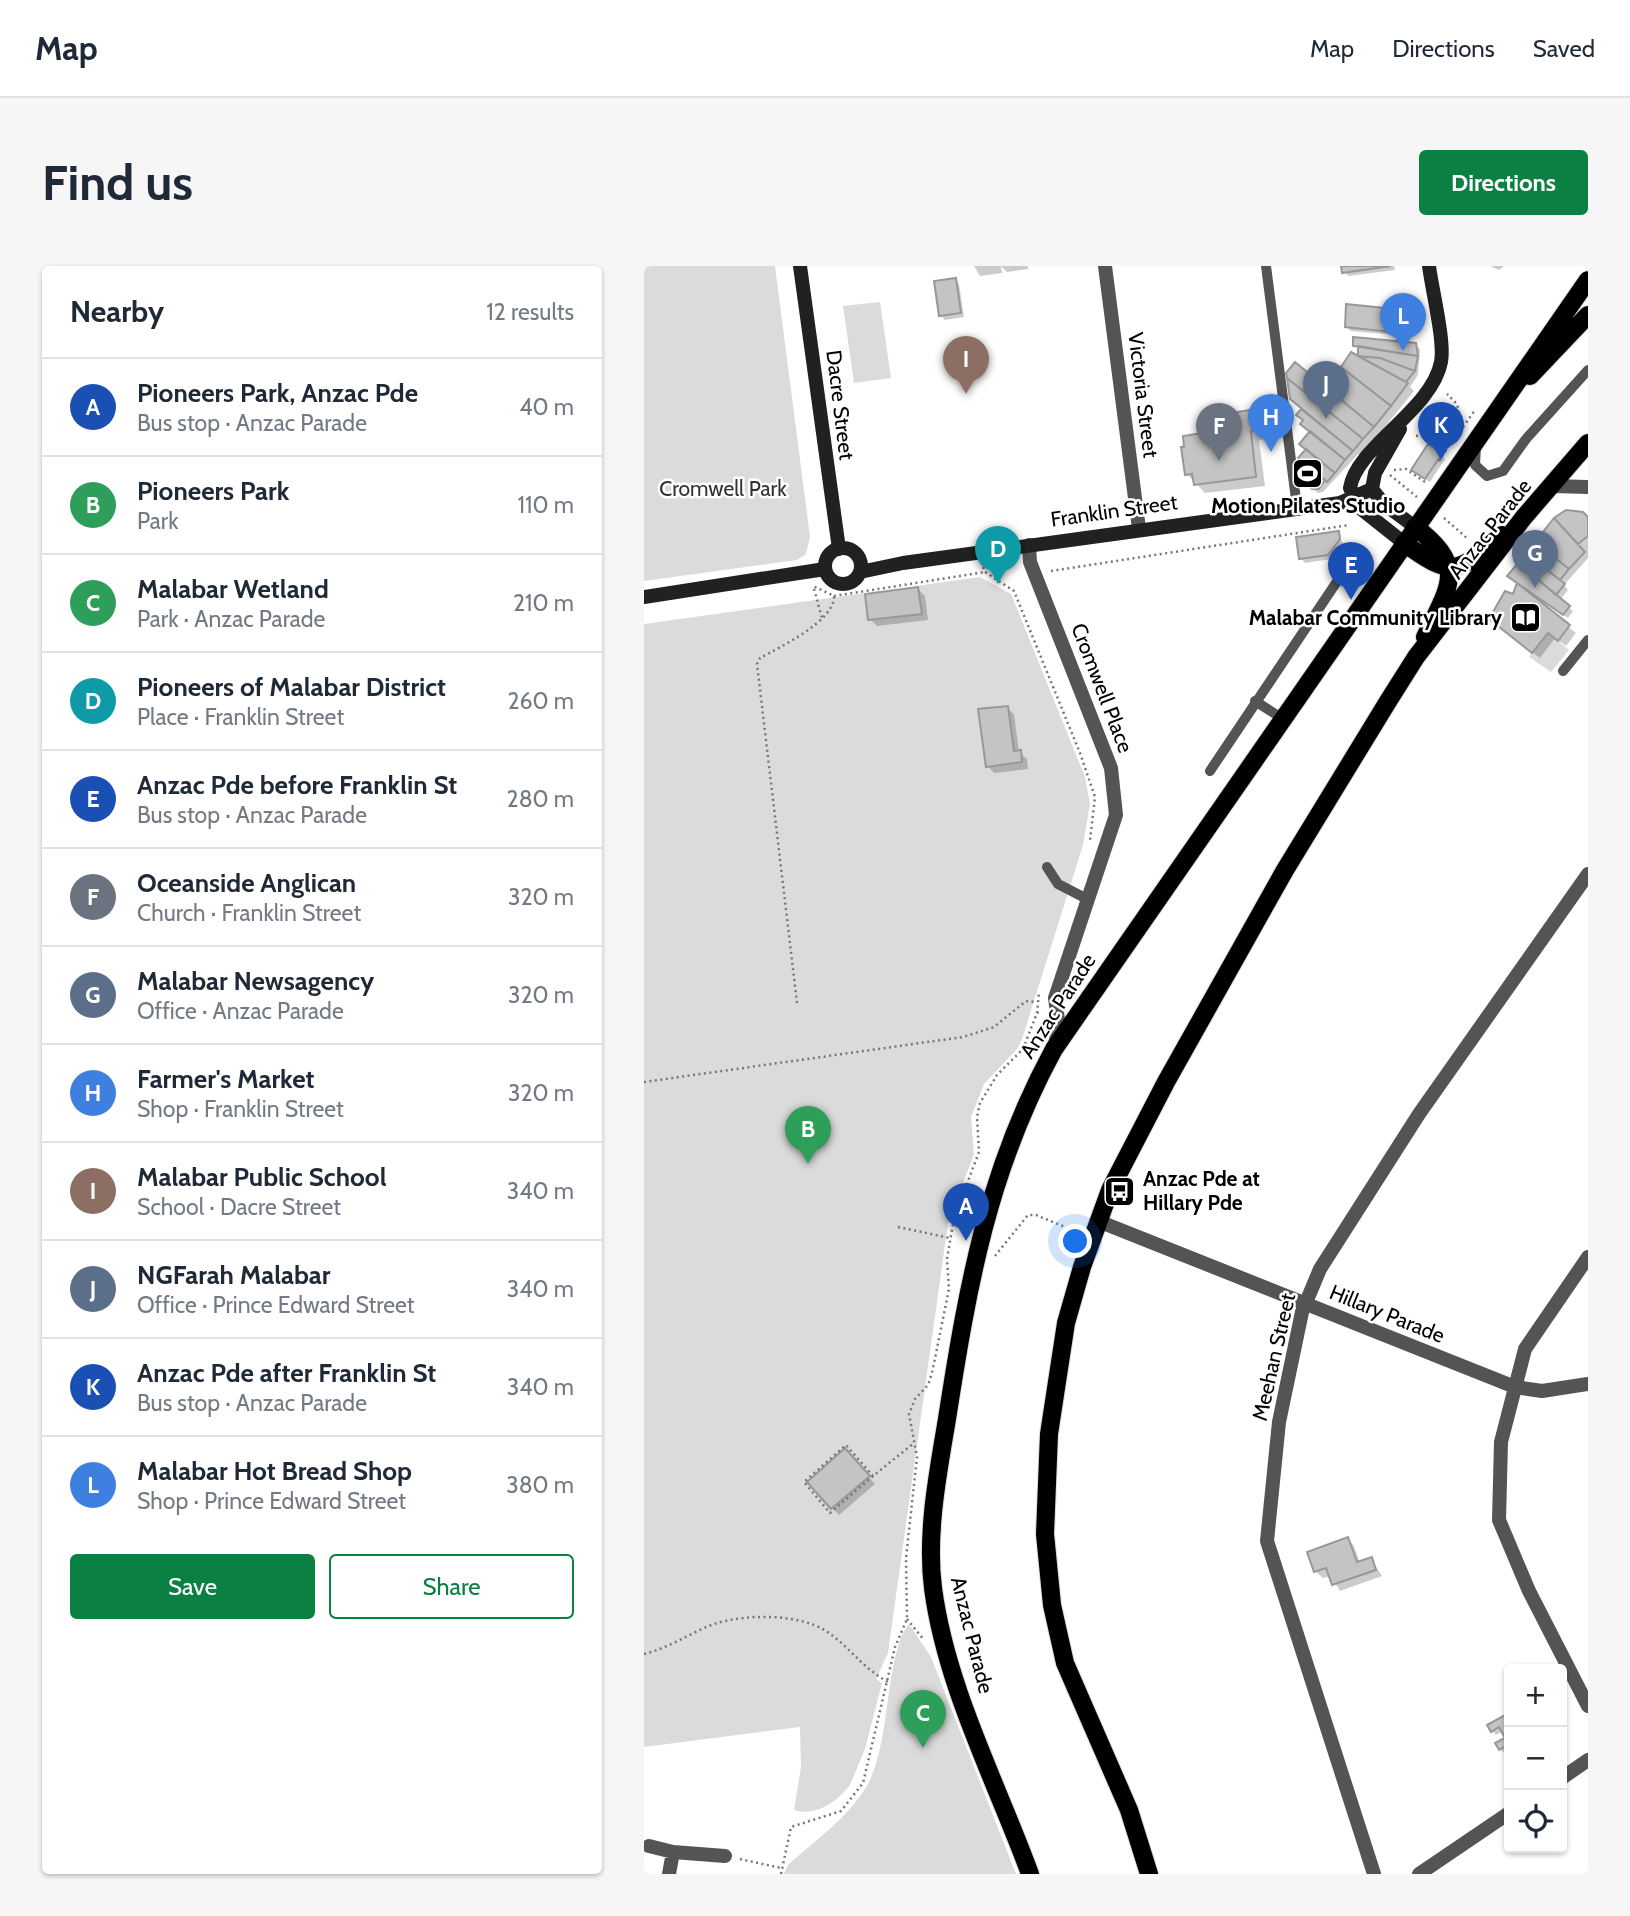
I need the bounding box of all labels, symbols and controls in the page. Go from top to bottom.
text: Map [35,28,98,68]
text: Map [1310,34,1354,63]
text: Directions [1392,34,1495,63]
text: Saved [1533,34,1595,63]
button: Directions [1419,150,1588,215]
text: Find us [42,153,193,212]
text: Nearby [70,293,164,330]
pin: L [1380,293,1426,351]
text: 12 results [486,298,574,326]
street label: Victoria Street [1123,331,1164,459]
pin: I [943,336,989,394]
street label: Dacre Street [821,349,860,461]
pin: J [1303,361,1349,419]
text: Pioneers Park, Anzac Pde [137,377,418,409]
text: A [86,393,100,421]
text: 40 m [519,393,574,421]
pin: H [1248,394,1294,452]
pin: K [1418,402,1464,460]
pin: F [1196,403,1242,461]
text: Bus stop · Anzac Parade [137,409,367,437]
sports icon: Motion Pilates Studio [1291,457,1325,491]
street label: Anzac Parade [1443,474,1536,584]
text: Pioneers Park [137,475,289,507]
park label: Cromwell Park [659,476,787,501]
street label: Franklin Street [1049,489,1179,532]
text: B [86,491,100,519]
text: 110 m [518,491,574,519]
place label: Motion Pilates Studio [1211,493,1405,518]
text: Park [137,507,178,535]
pin: D [975,526,1021,584]
pin: G [1512,530,1558,588]
pin: E [1328,542,1374,600]
text: Malabar Wetland [137,573,329,605]
text: C [86,589,100,617]
text: 210 m [513,589,574,617]
library icon: Malabar Community Library [1508,601,1542,635]
text: Park · Anzac Parade [137,605,325,633]
place label: Malabar Community Library [1249,605,1503,630]
street label: Cromwell Place [1066,620,1139,756]
text: Pioneers of Malabar District [137,671,446,703]
text: D [85,687,101,715]
text: 260 m [507,687,574,715]
text: Place · Franklin Street [137,703,344,731]
text: Anzac Pde before Franklin St [137,769,457,801]
text: E [86,785,100,813]
text: 280 m [507,785,574,813]
text: Bus stop · Anzac Parade [137,801,367,829]
text: Oceanside Anglican [137,867,356,899]
text: F [87,883,99,911]
text: 320 m [508,883,574,911]
text: Church · Franklin Street [137,899,361,927]
street label: Anzac Parade [1015,949,1101,1063]
text: Malabar Newsagency [137,965,374,997]
text: G [85,981,101,1009]
text: 320 m [508,981,574,1009]
text: Office · Anzac Parade [137,997,344,1025]
text: Farmer's Market [137,1063,315,1095]
text: H [85,1079,101,1107]
text: 320 m [508,1079,574,1107]
text: Shop · Franklin Street [137,1095,344,1123]
pin: B [785,1106,831,1164]
text: Malabar Public School [137,1161,387,1193]
place label: Anzac Pde at Hillary Pde [1143,1166,1260,1215]
bus stop icon: Anzac Pde at Hillary Pde [1103,1174,1137,1208]
text: I [90,1177,96,1205]
text: 340 m [507,1177,574,1205]
pin: A [943,1183,989,1241]
text: School · Dacre Street [137,1193,341,1221]
your location [1058,1224,1092,1258]
text: NGFarah Malabar [137,1259,330,1291]
text: J [90,1275,96,1303]
text: 340 m [507,1275,574,1303]
street label: Hillary Parade [1326,1279,1449,1348]
text: Office · Prince Edward Street [137,1291,415,1319]
street label: Meehan Street [1247,1291,1300,1423]
text: Anzac Pde after Franklin St [137,1357,436,1389]
text: K [86,1373,100,1401]
text: 340 m [507,1373,574,1401]
text: Bus stop · Anzac Parade [137,1389,367,1417]
text: Malabar Hot Bread Shop [137,1455,412,1487]
text: L [87,1471,99,1499]
text: 380 m [506,1471,574,1499]
text: Shop · Prince Edward Street [137,1487,406,1515]
button: Save [70,1554,315,1619]
button: Share [329,1554,574,1619]
street label: Anzac Parade [946,1574,999,1696]
map controls [1504,1664,1567,1853]
button: + [1504,1664,1567,1727]
pin: C [900,1690,946,1748]
button: − [1504,1727,1567,1790]
button: locate [1504,1790,1567,1853]

